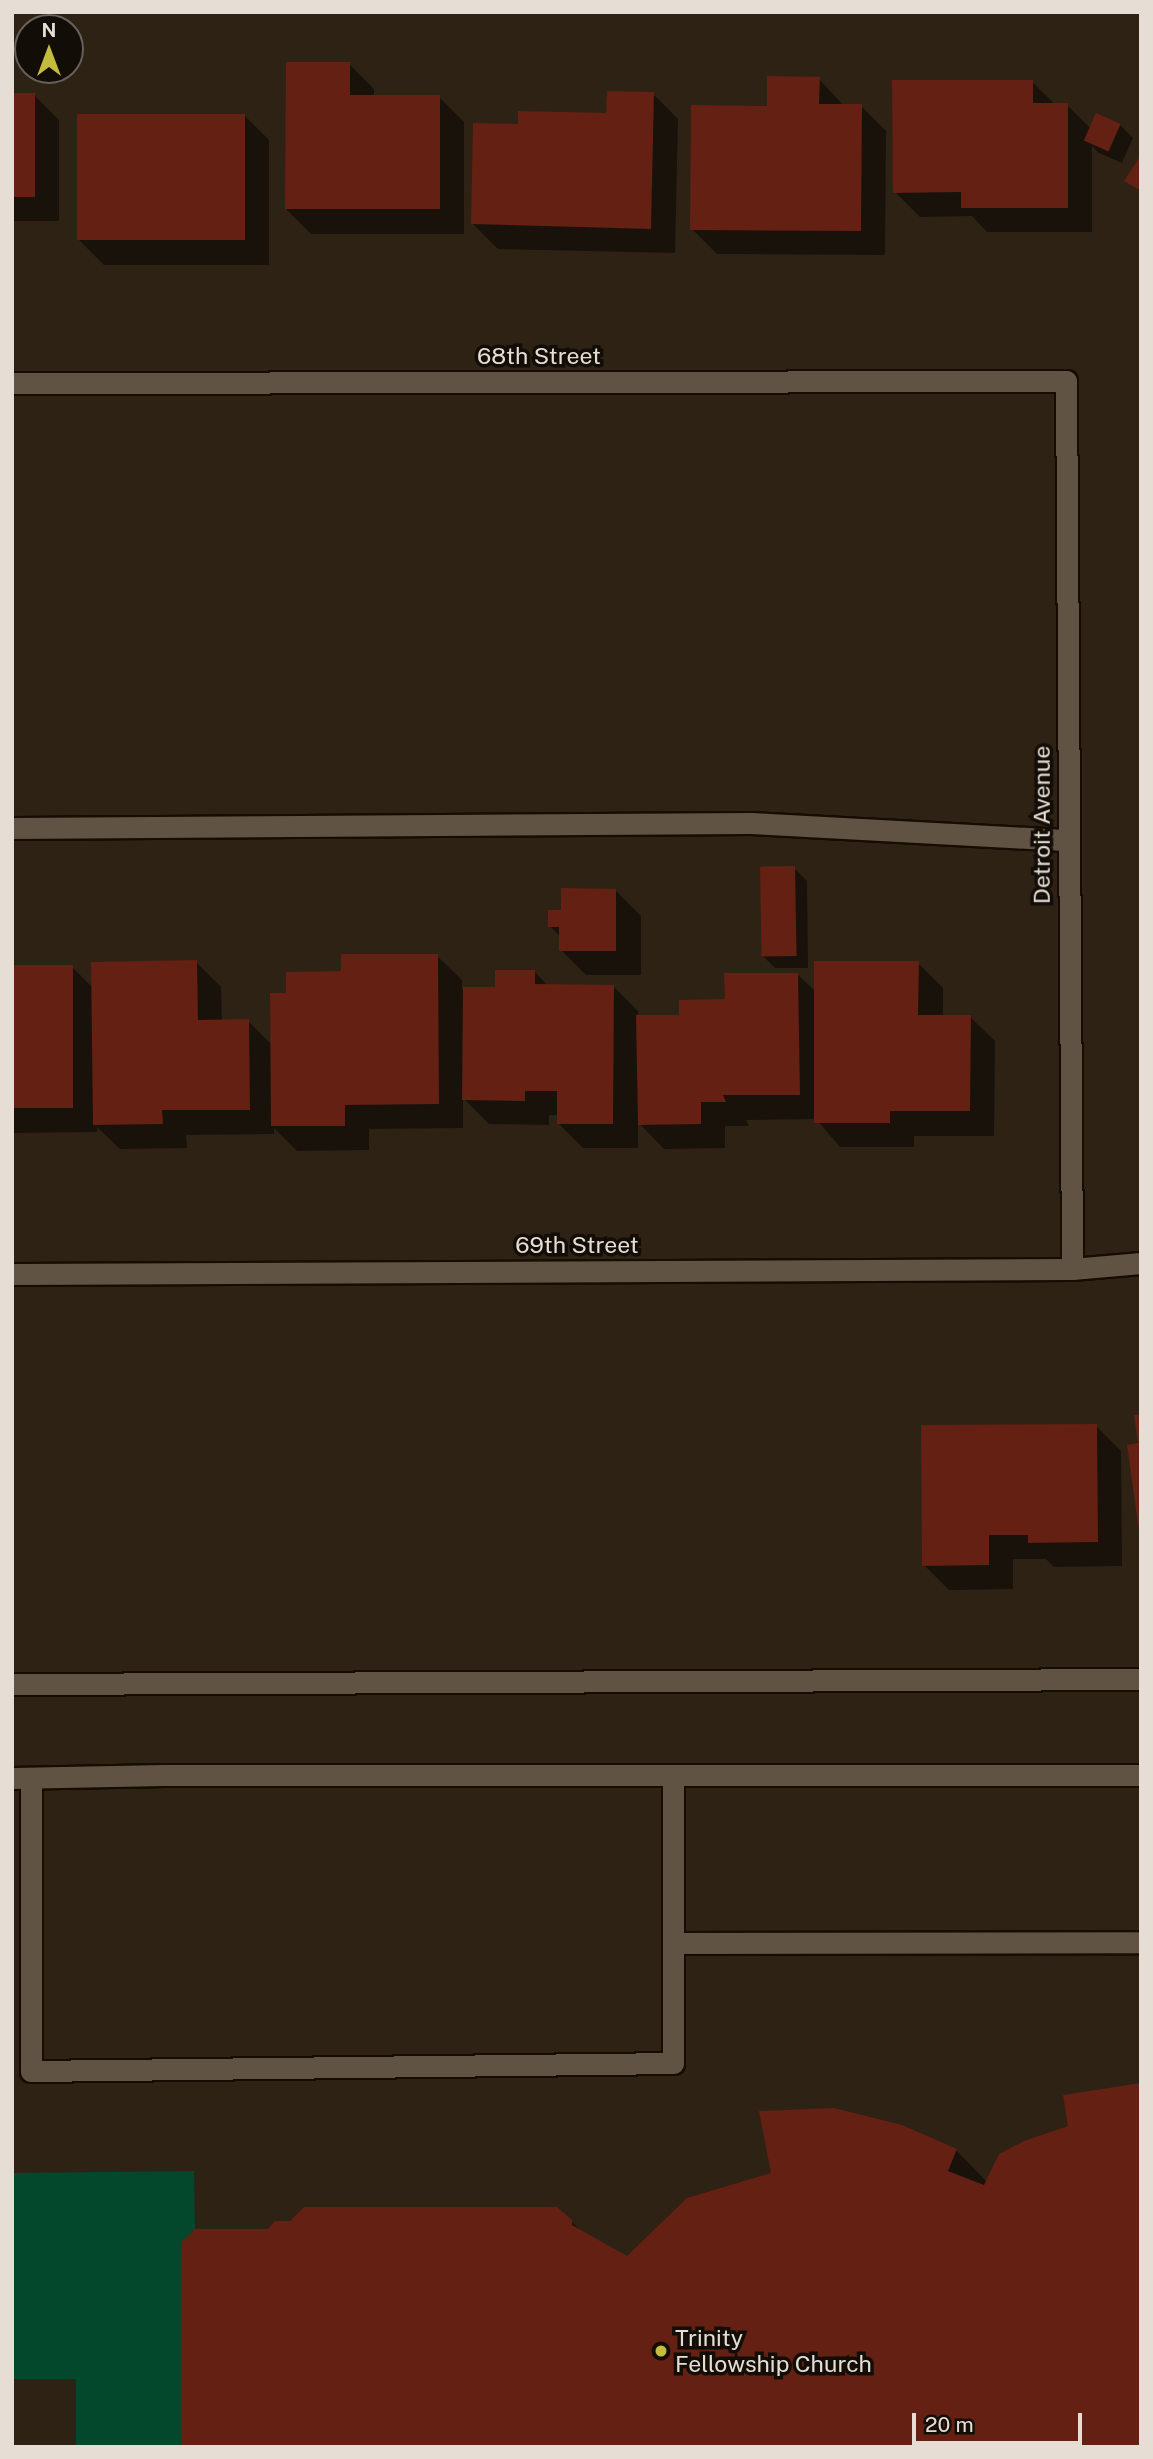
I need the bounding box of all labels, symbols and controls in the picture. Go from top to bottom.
north arrow [14,14,84,84]
text: N [42,19,56,41]
street label: 68th Street [477,342,601,370]
street label: Detroit Avenue [1028,746,1056,904]
street label: 69th Street [515,1231,639,1259]
place label: Trinity Fellowship Church [675,2324,872,2378]
marker: Trinity Fellowship Church [653,2343,669,2359]
scale bar [915,2400,1085,2444]
text: 20 m [925,2412,974,2437]

